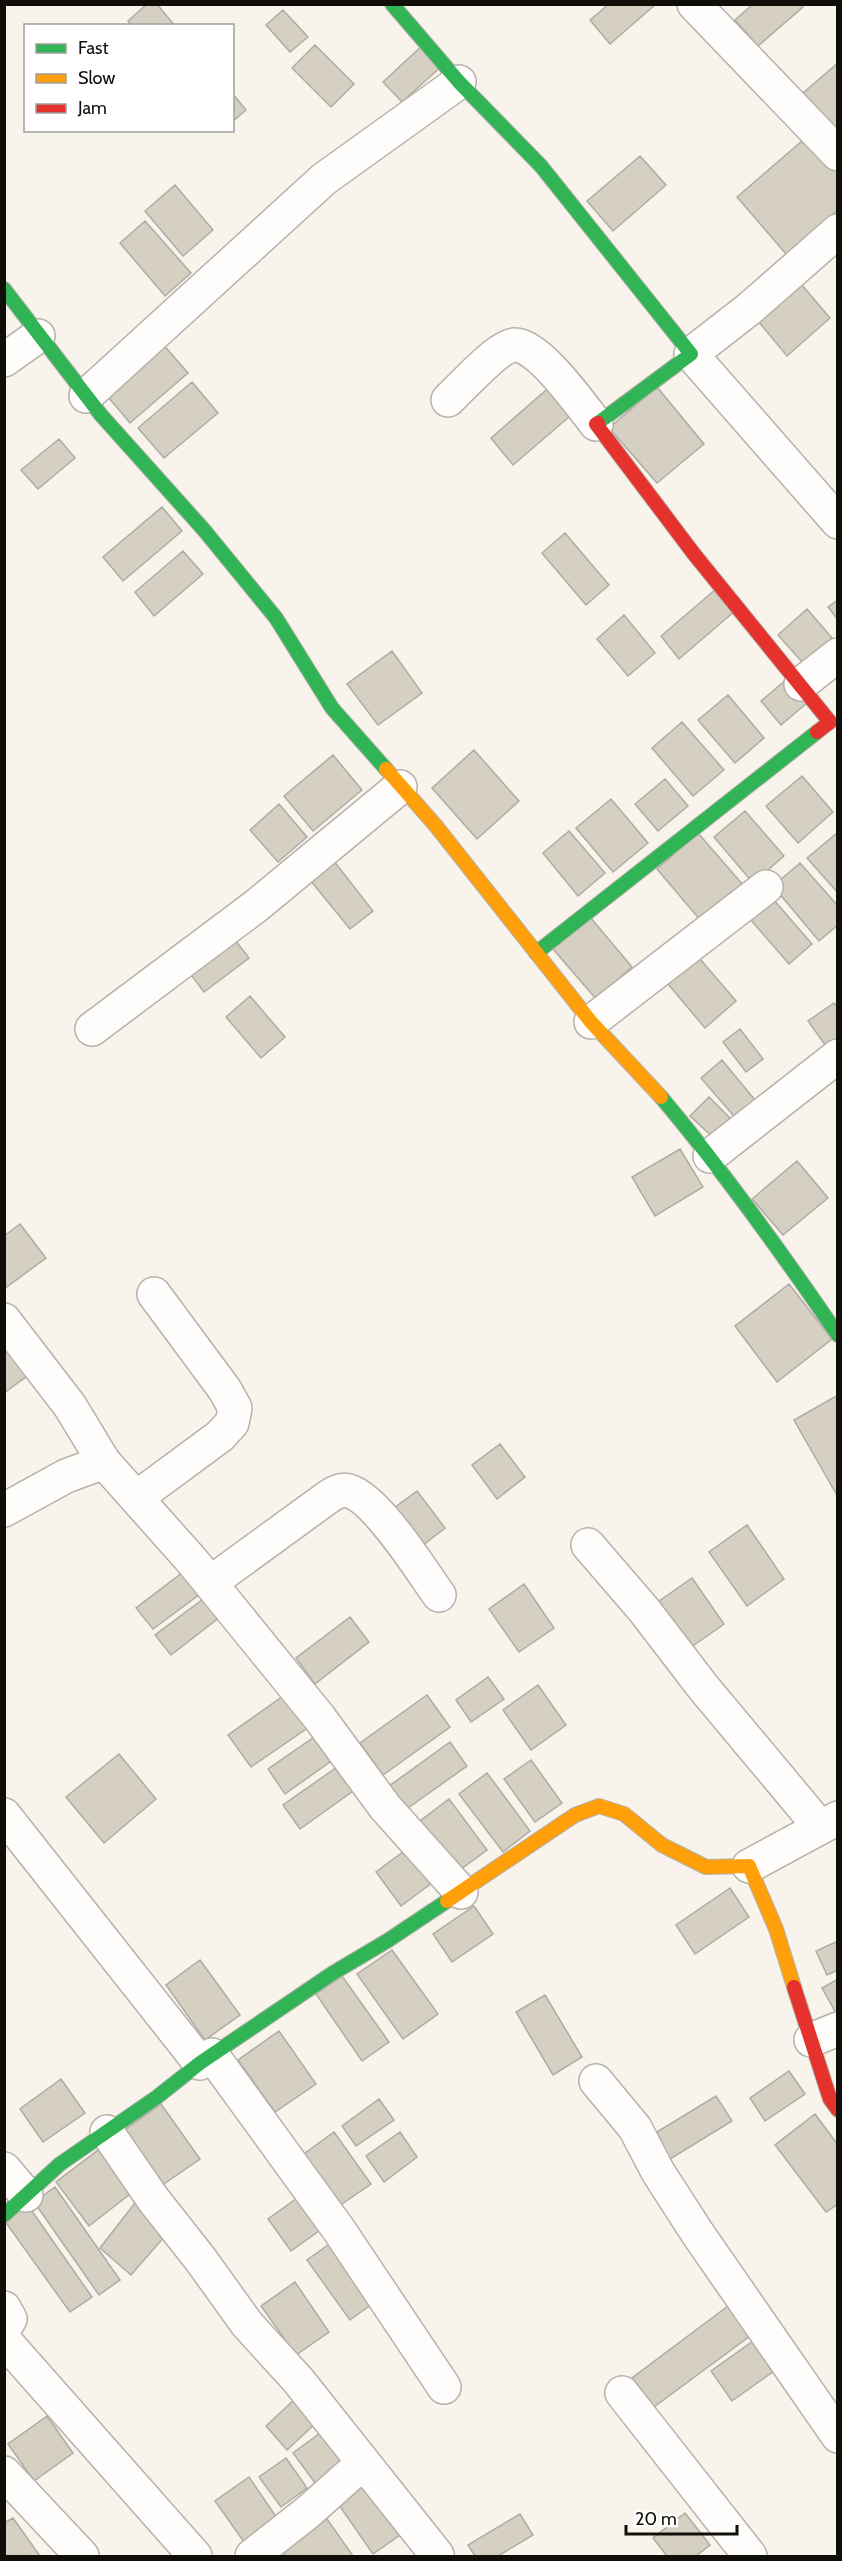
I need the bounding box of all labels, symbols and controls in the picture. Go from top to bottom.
legend [24,24,234,132]
text: Fast [78,37,109,59]
text: Slow [78,67,115,89]
text: Jam [77,97,107,119]
scale bar [626,2498,737,2536]
text: 20 m [635,2508,677,2530]

